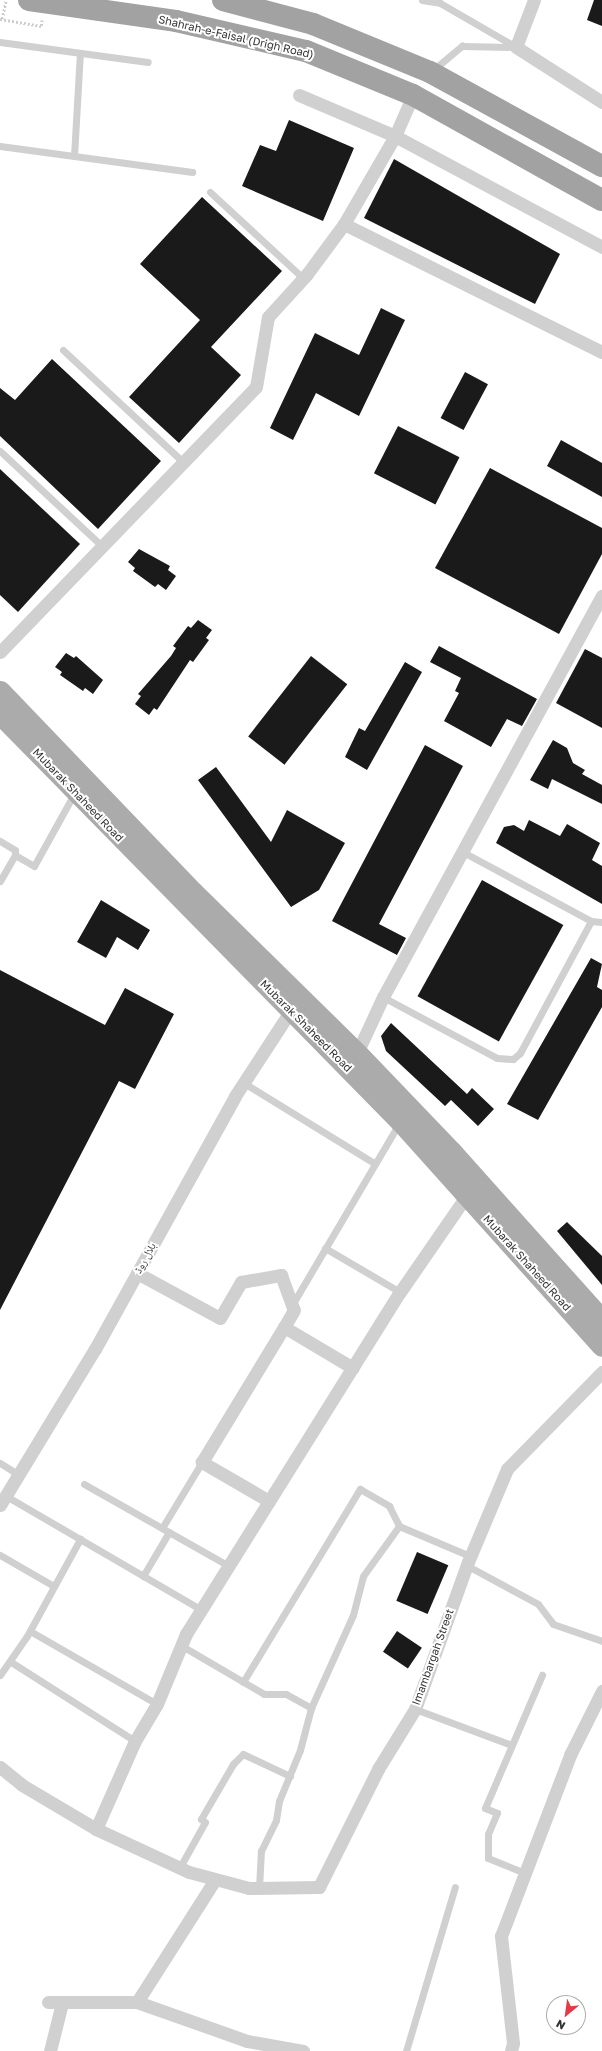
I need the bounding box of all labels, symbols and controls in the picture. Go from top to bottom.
street label: Shahrah-e-Faisal (Drigh Road) [157,13,315,61]
street label: Mubarak Shaheed Road [30,746,126,844]
street label: Mubarak Shaheed Road [257,977,355,1075]
street label: Mubarak Shaheed Road [480,1212,574,1314]
street label: بلال روڈ [131,1240,159,1276]
street label: Imambargah Street [409,1607,457,1707]
north arrow [546,1995,586,2035]
text: N [554,2017,567,2033]

